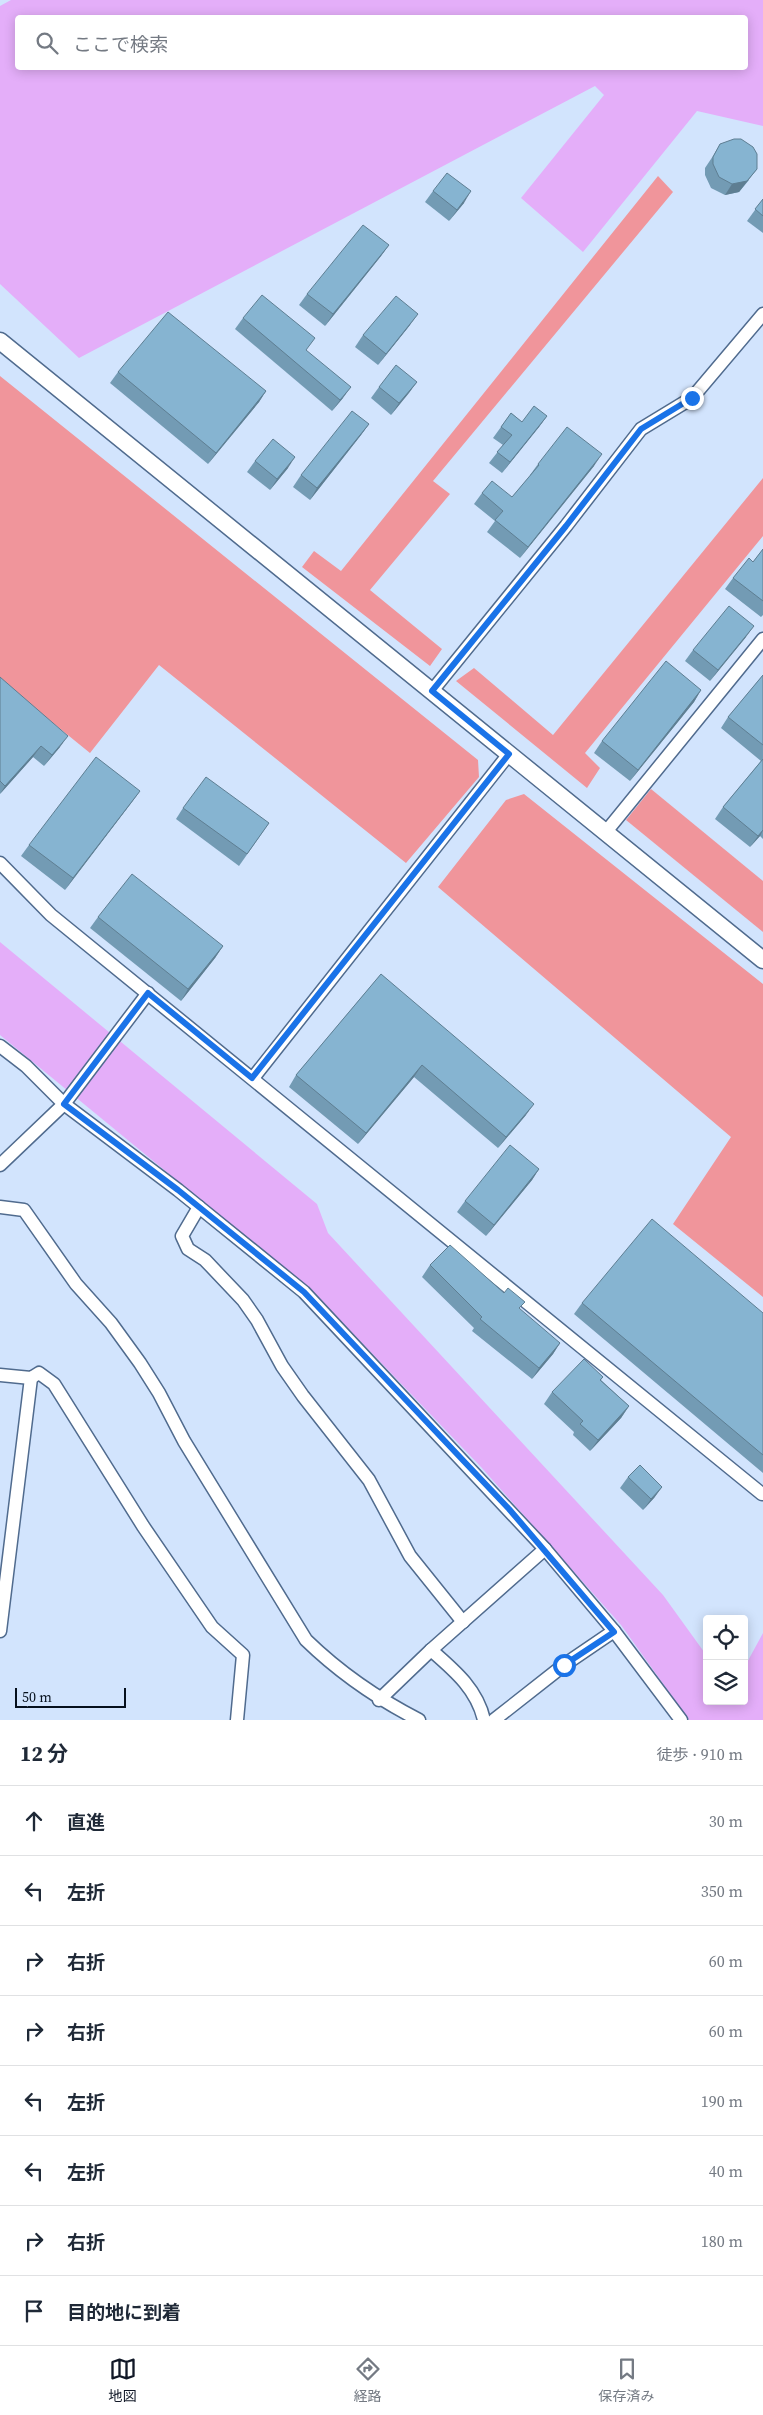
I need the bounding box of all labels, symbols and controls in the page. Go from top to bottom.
search box [15,15,748,70]
icon: search [33,29,61,57]
text: ここで検索 [73,31,168,57]
route end [681,387,704,410]
map controls [703,1615,748,1705]
button: locate [703,1615,748,1660]
route start [553,1654,576,1677]
button: layers [703,1660,748,1705]
scale bar [15,1685,126,1708]
text: 50 m [22,1687,52,1707]
text: 12 分 [20,1739,68,1768]
text: 徒歩 · 910 m [657,1743,743,1765]
icon: ahead [20,1807,48,1835]
text: 直進 [67,1809,105,1835]
text: 30 m [709,1810,743,1832]
icon: left [20,1877,48,1905]
text: 左折 [67,1879,105,1905]
text: 350 m [701,1880,743,1902]
icon: right [20,1947,48,1975]
text: 右折 [67,1949,105,1975]
text: 60 m [709,1950,743,1972]
icon: right [20,2017,48,2045]
text: 右折 [67,2019,105,2045]
text: 60 m [709,2020,743,2042]
icon: left [20,2087,48,2115]
text: 左折 [67,2089,105,2115]
text: 190 m [701,2090,743,2112]
icon: left [20,2157,48,2185]
text: 左折 [67,2159,105,2185]
text: 40 m [709,2160,743,2182]
icon: right [20,2227,48,2255]
text: 右折 [67,2229,105,2255]
text: 180 m [701,2230,743,2252]
icon: arrive [20,2297,48,2325]
text: 目的地に到着 [67,2299,181,2325]
tab: 地図 [109,2355,137,2406]
tab: 経路 [354,2355,382,2406]
tab: 保存済み [599,2355,655,2406]

